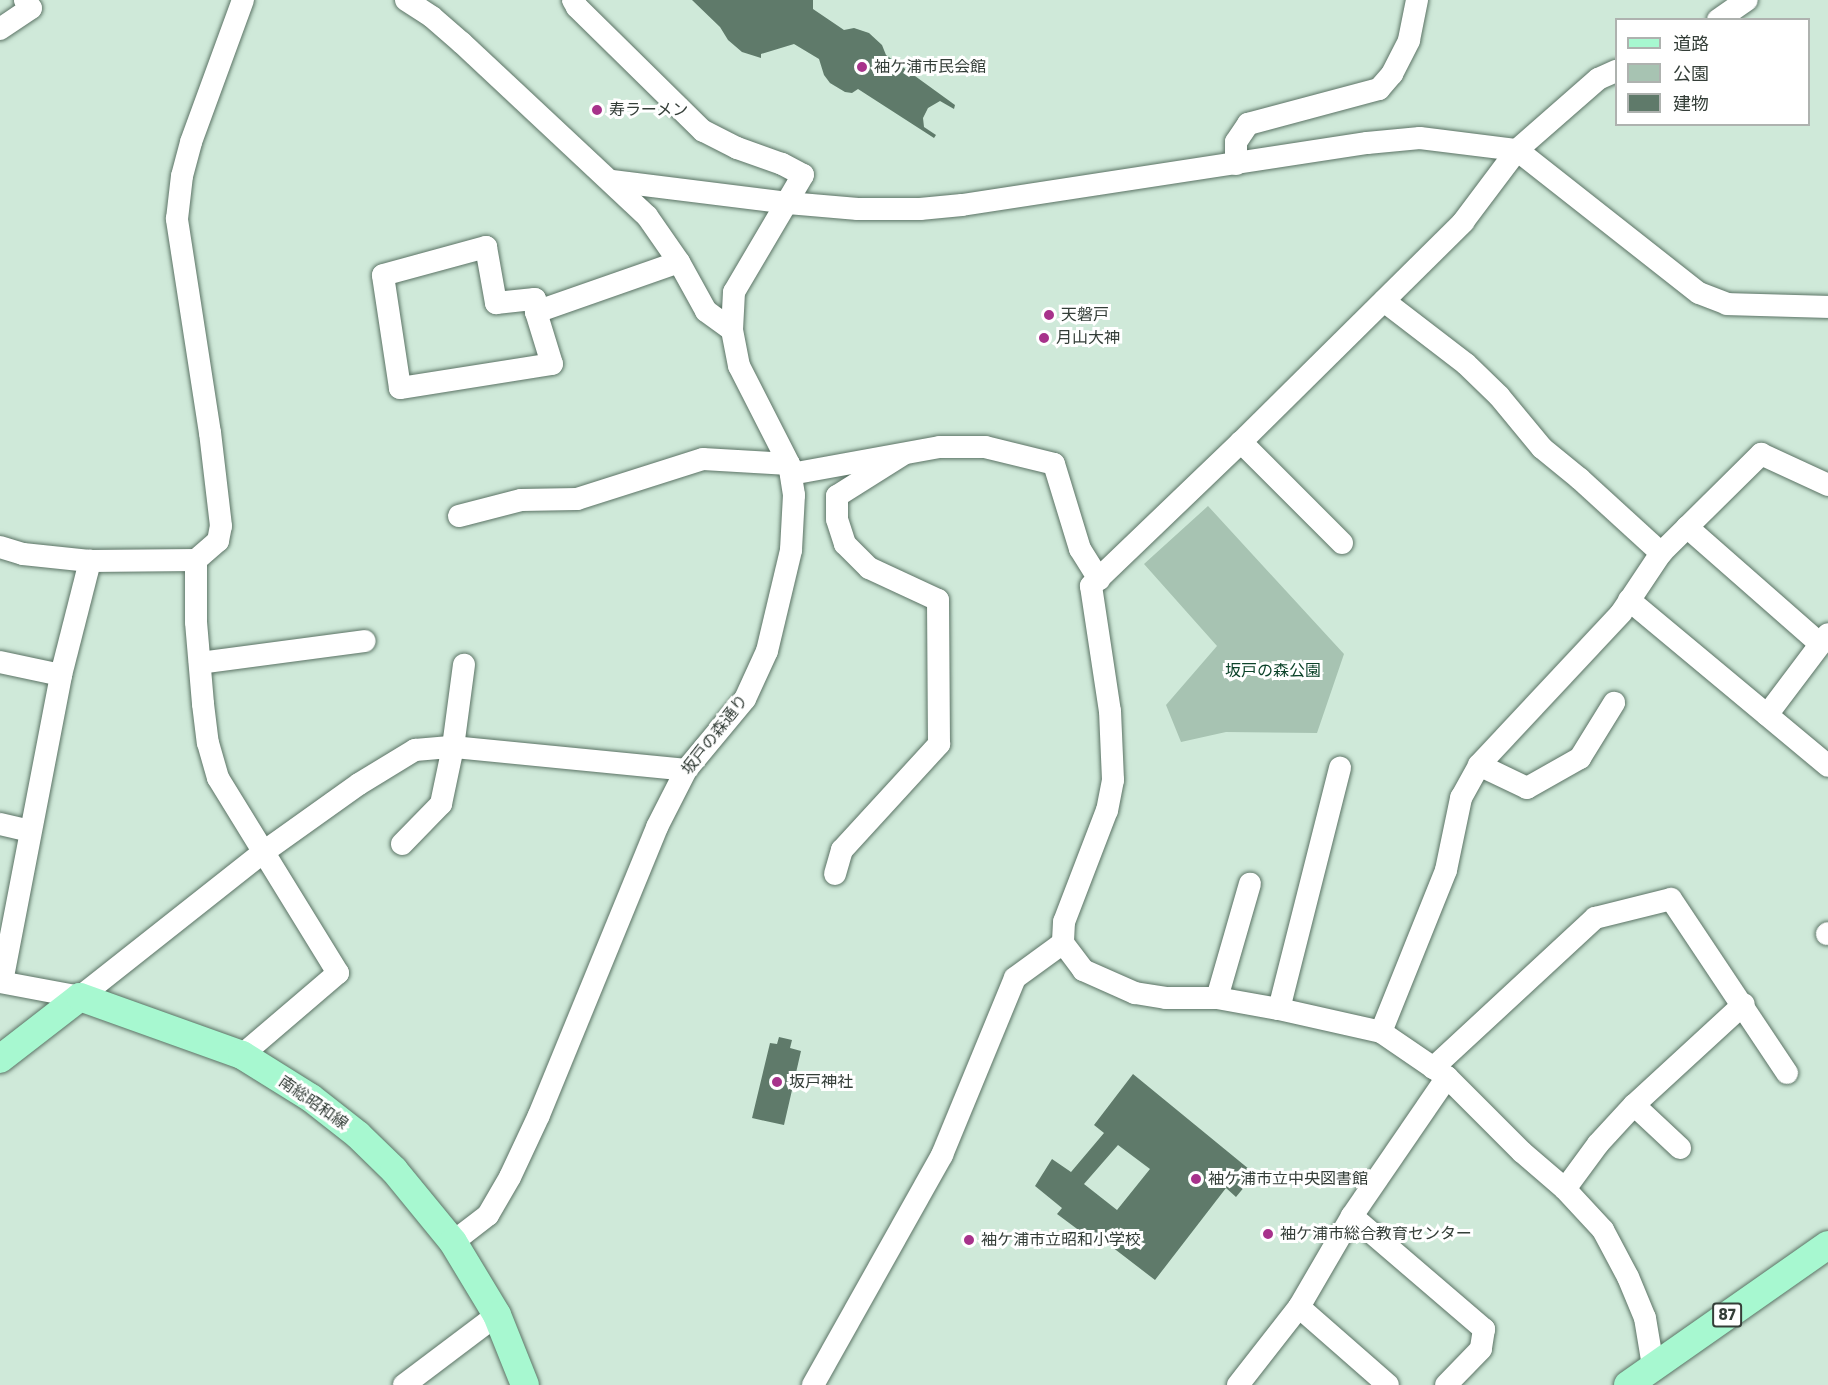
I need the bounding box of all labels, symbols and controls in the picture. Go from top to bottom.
legend [1615,18,1810,126]
text: 道路 [1673,31,1709,56]
place label: 袖ケ浦市民会館 [874,57,986,77]
marker: 袖ケ浦市民会館 [855,60,869,74]
text: 公園 [1673,61,1709,86]
text: 建物 [1673,91,1709,116]
place label: 寿ラーメン [609,100,689,120]
marker: 寿ラーメン [590,103,604,117]
place label: 天磐戸 [1061,305,1109,325]
marker: 天磐戸 [1042,308,1056,322]
place label: 月山大神 [1056,328,1120,348]
marker: 月山大神 [1037,331,1051,345]
park label: 坂戸の森公園 [1225,661,1321,681]
street label: 坂戸の森通り [678,691,752,779]
street label: 南総昭和線 [275,1072,351,1134]
place label: 坂戸神社 [789,1072,853,1092]
marker: 坂戸神社 [770,1075,784,1089]
place label: 袖ケ浦市立中央図書館 [1208,1169,1368,1189]
marker: 袖ケ浦市立中央図書館 [1189,1172,1203,1186]
place label: 袖ケ浦市総合教育センター [1280,1224,1472,1244]
marker: 袖ケ浦市総合教育センター [1261,1227,1275,1241]
place label: 袖ケ浦市立昭和小学校 [981,1230,1141,1250]
marker: 袖ケ浦市立昭和小学校 [962,1233,976,1247]
road number: 87 [1712,1303,1742,1327]

